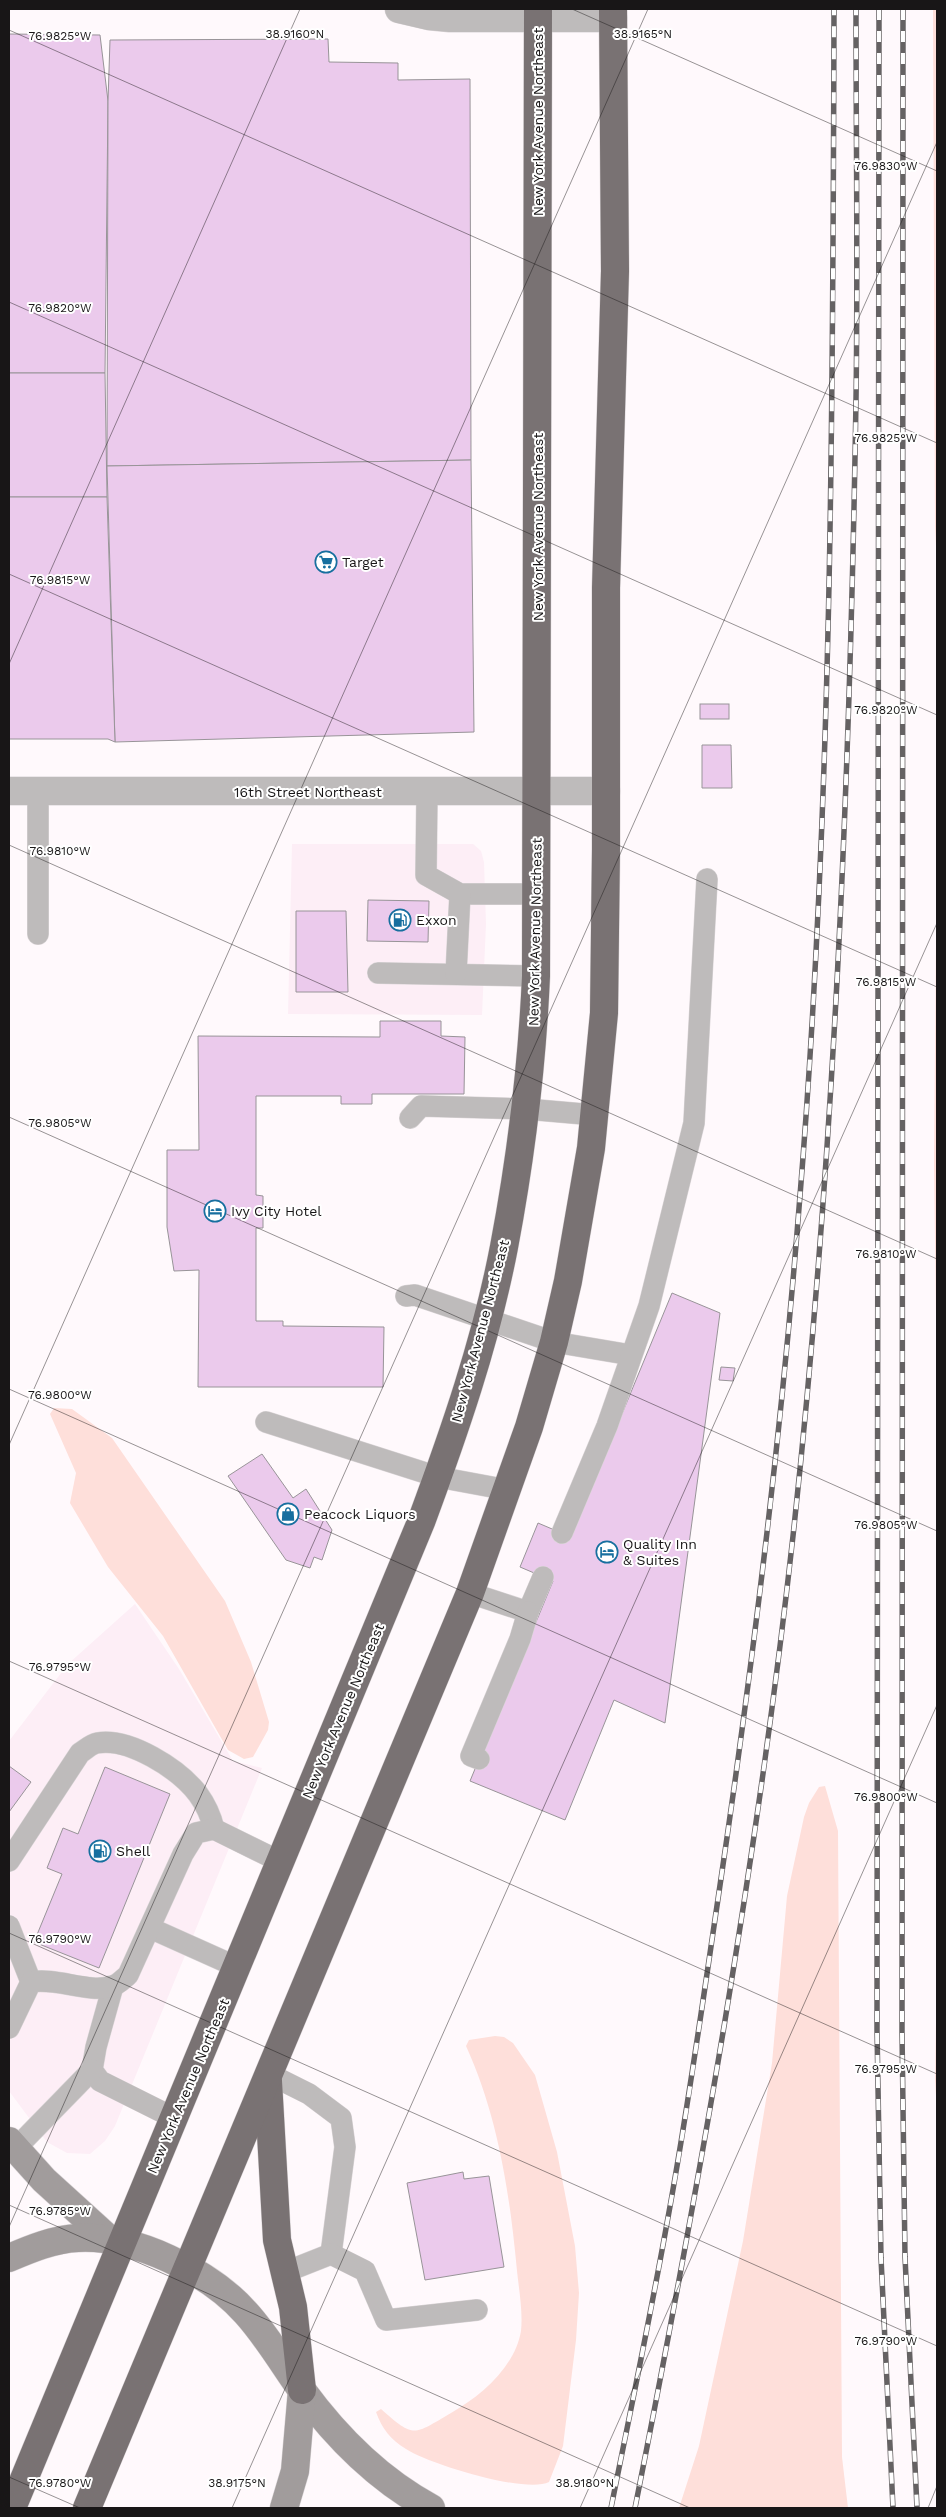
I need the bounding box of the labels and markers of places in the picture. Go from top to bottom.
supermarket icon: Target [314,550,338,574]
place label: Target [342,554,384,570]
fuel station icon: Exxon [388,908,412,932]
place label: Exxon [416,912,457,928]
hotel icon: Ivy City Hotel [203,1199,227,1223]
place label: Ivy City Hotel [231,1203,322,1219]
shop icon: Peacock Liquors [276,1502,300,1526]
place label: Peacock Liquors [304,1506,416,1522]
place label: Quality Inn & Suites [623,1536,697,1568]
hotel icon: Quality Inn & Suites [595,1540,619,1564]
fuel station icon: Shell [88,1839,112,1863]
place label: Shell [116,1843,151,1859]

